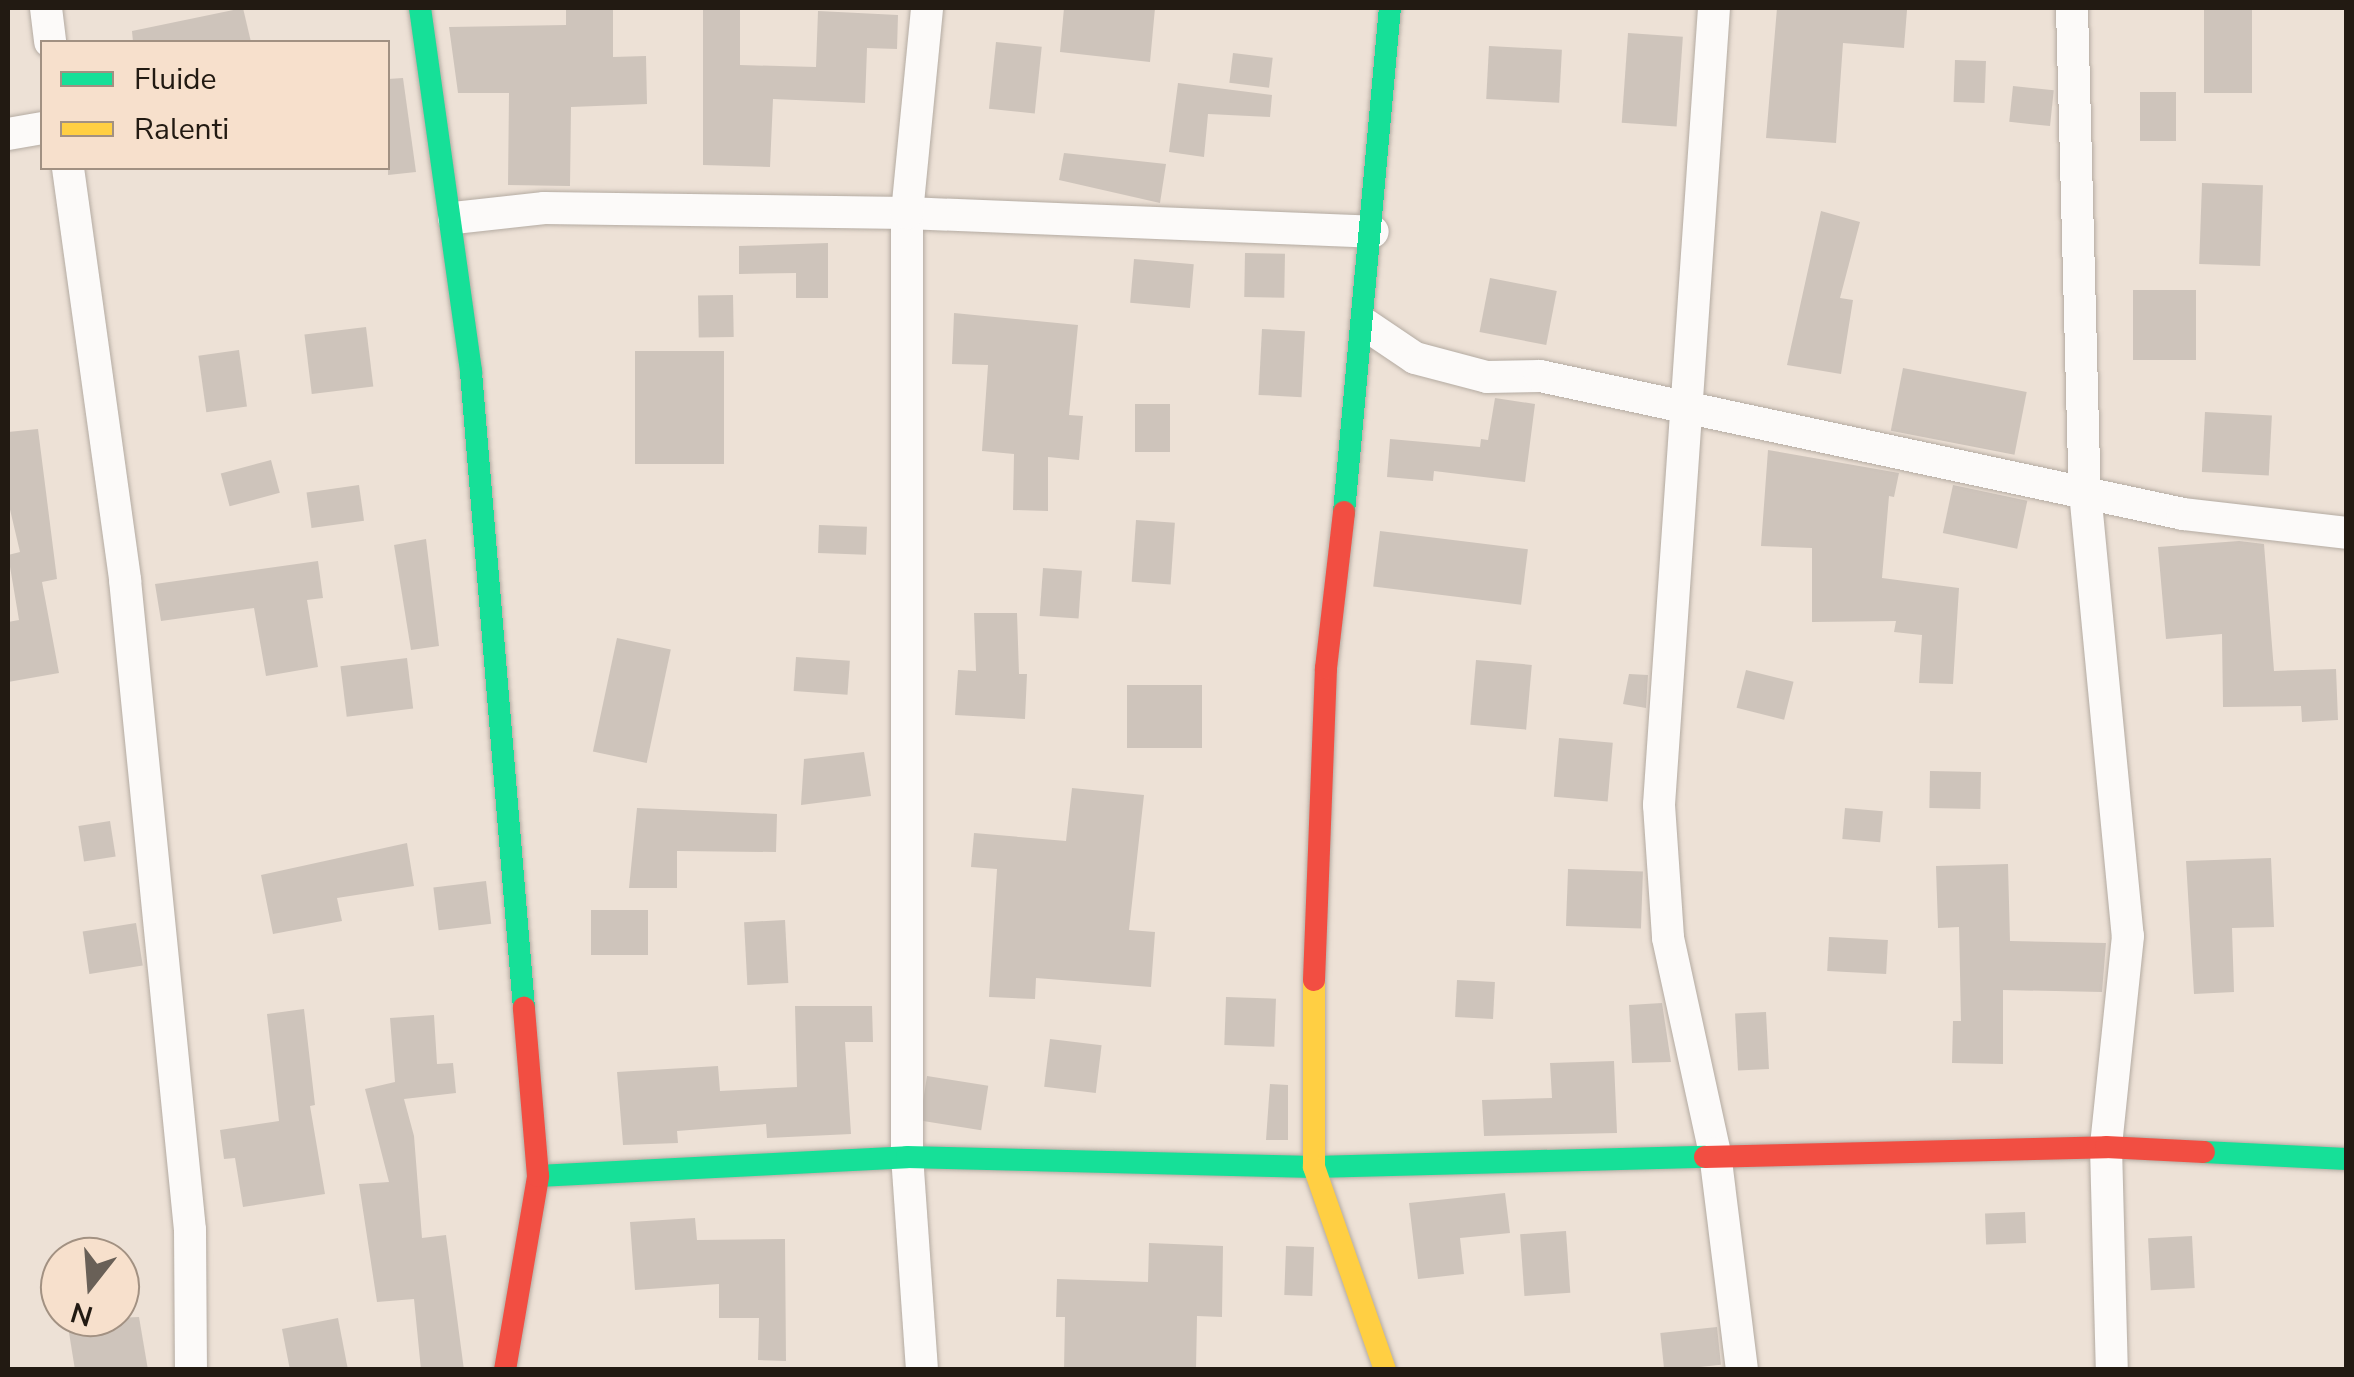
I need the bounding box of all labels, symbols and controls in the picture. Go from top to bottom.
legend [40,40,390,170]
text: Fluide [134,59,217,100]
text: Ralenti [134,109,229,150]
north arrow [40,1237,140,1337]
text: N [66,1293,97,1335]

